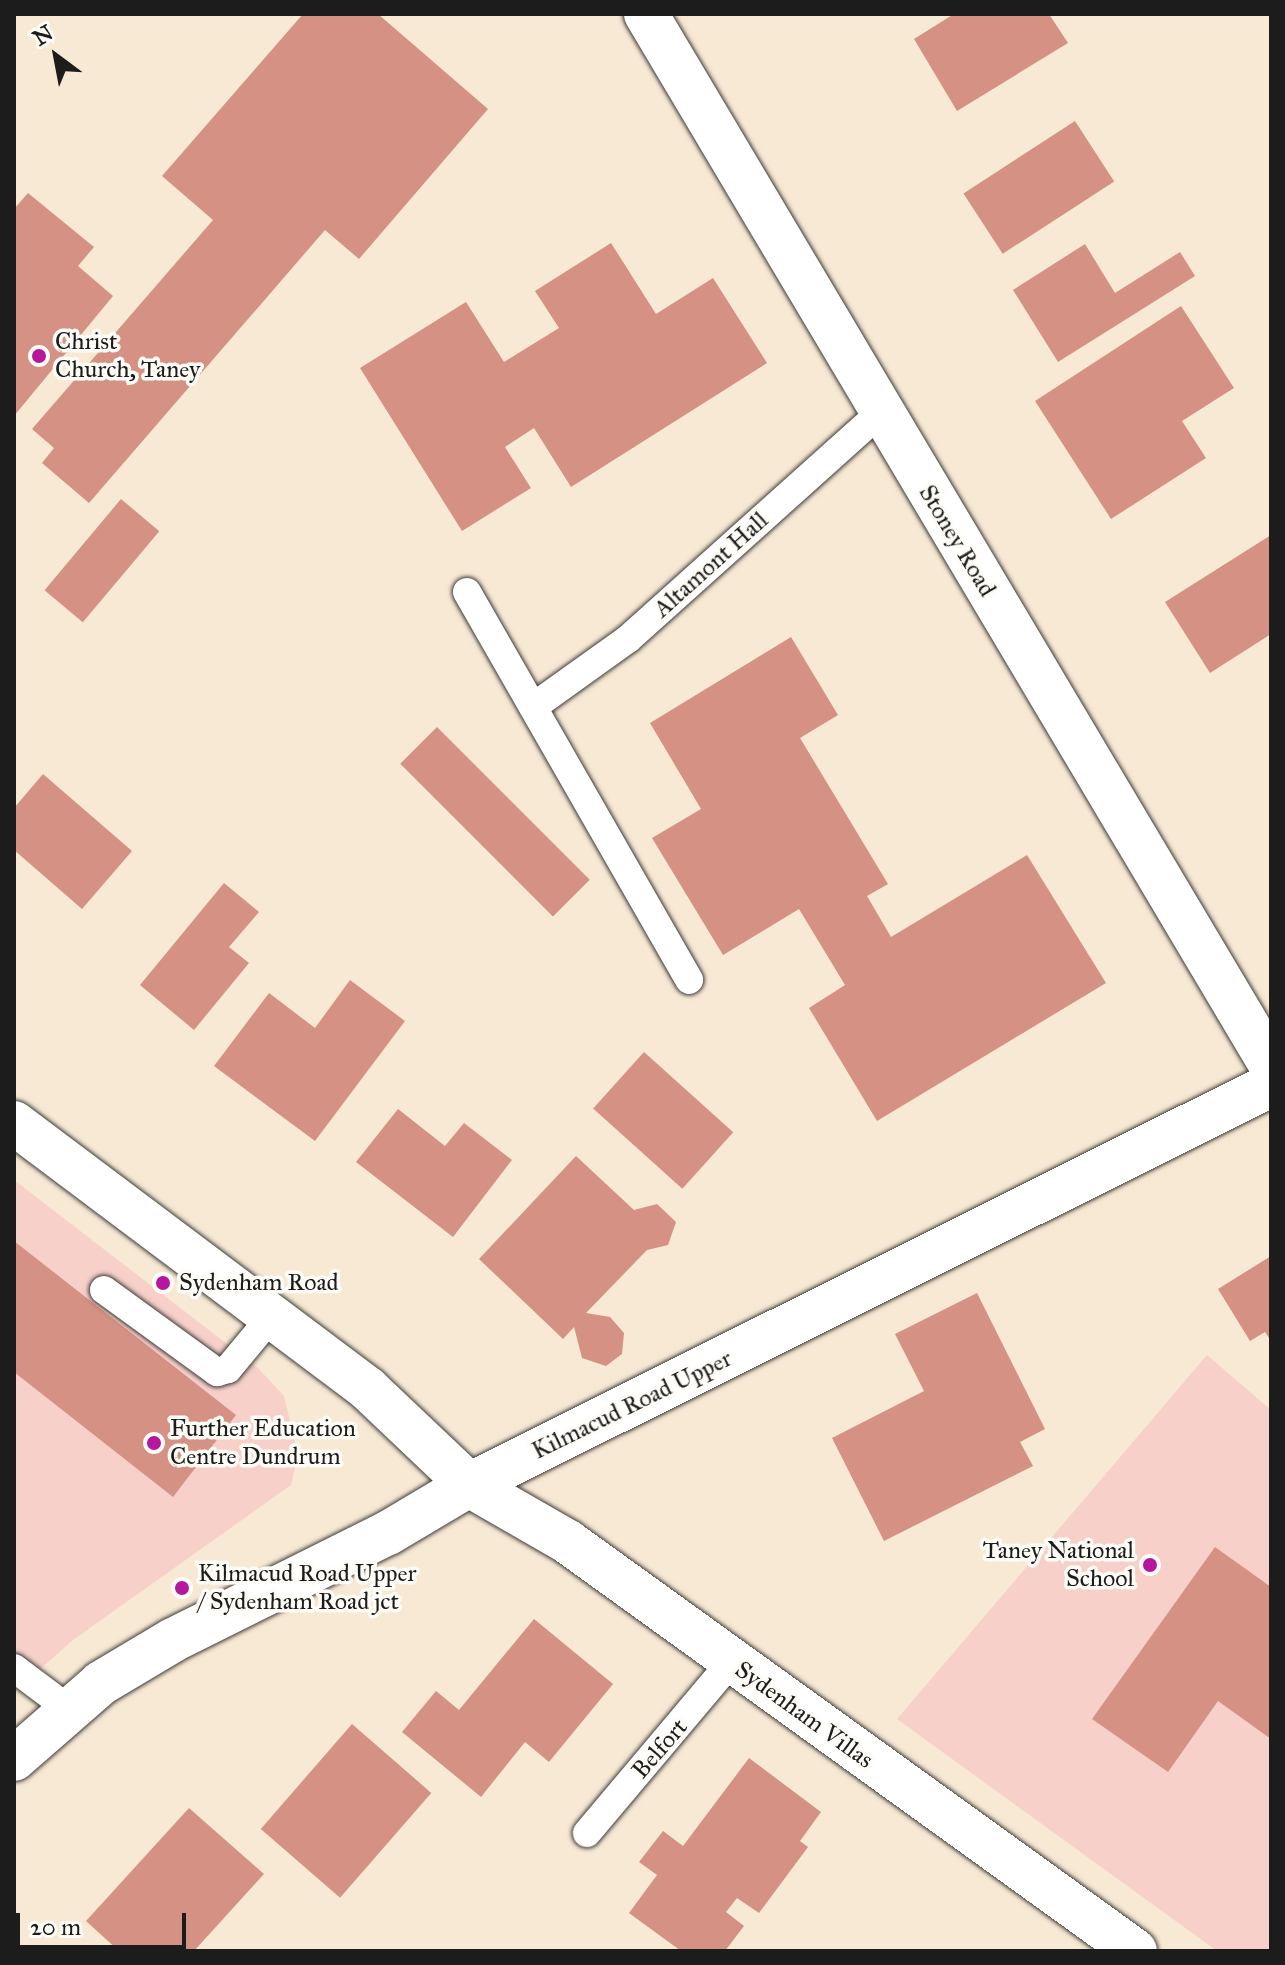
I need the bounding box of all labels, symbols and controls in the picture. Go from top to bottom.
north arrow [16,16,96,96]
text: N [28,19,58,52]
place label: Christ Church, Taney [55,328,200,384]
marker: Christ Church, Taney [30,347,48,365]
street label: Stoney Road [912,480,1002,602]
street label: Altamont Hall [648,506,774,624]
place label: Sydenham Road [179,1269,339,1297]
marker: Sydenham Road [154,1274,172,1292]
street label: Kilmacud Road Upper [528,1344,736,1466]
place label: Further Education Centre Dundrum [170,1415,356,1471]
marker: Further Education Centre Dundrum [145,1434,163,1452]
place label: Taney National School [983,1537,1134,1593]
marker: Taney National School [1141,1556,1159,1574]
place label: Kilmacud Road Upper / Sydenham Road jct [198,1560,416,1616]
marker: Kilmacud Road Upper / Sydenham Road jct [173,1579,191,1597]
street label: Sydenham Villas [729,1655,879,1775]
street label: Belfort [626,1713,694,1785]
scale bar [20,1897,190,1947]
text: 20 m [30,1912,81,1942]

